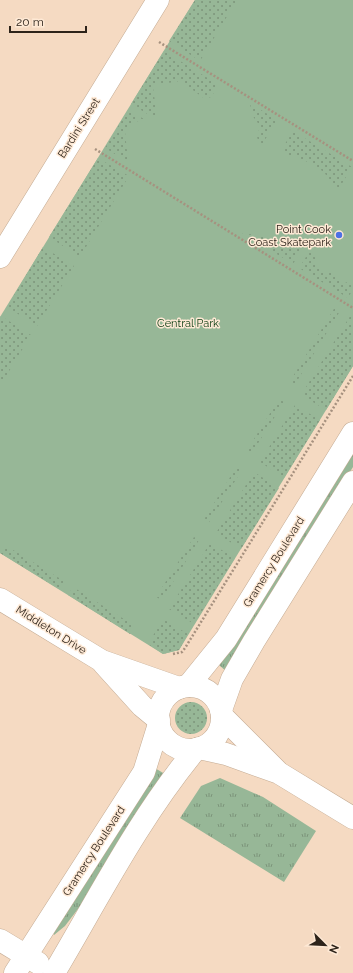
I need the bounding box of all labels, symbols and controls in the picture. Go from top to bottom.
scale bar [10,8,86,34]
text: 20 m [16,15,44,29]
street label: Bardini Street [55,95,103,160]
place label: Point Cook Coast Skatepark [248,223,331,249]
marker: Point Cook Coast Skatepark [334,230,344,240]
park label: Central Park [157,317,219,330]
street label: Gramercy Boulevard [241,514,307,610]
street label: Middleton Drive [13,603,89,657]
street label: Gramercy Boulevard [60,804,128,898]
north arrow [305,925,345,965]
text: N [326,942,341,955]

